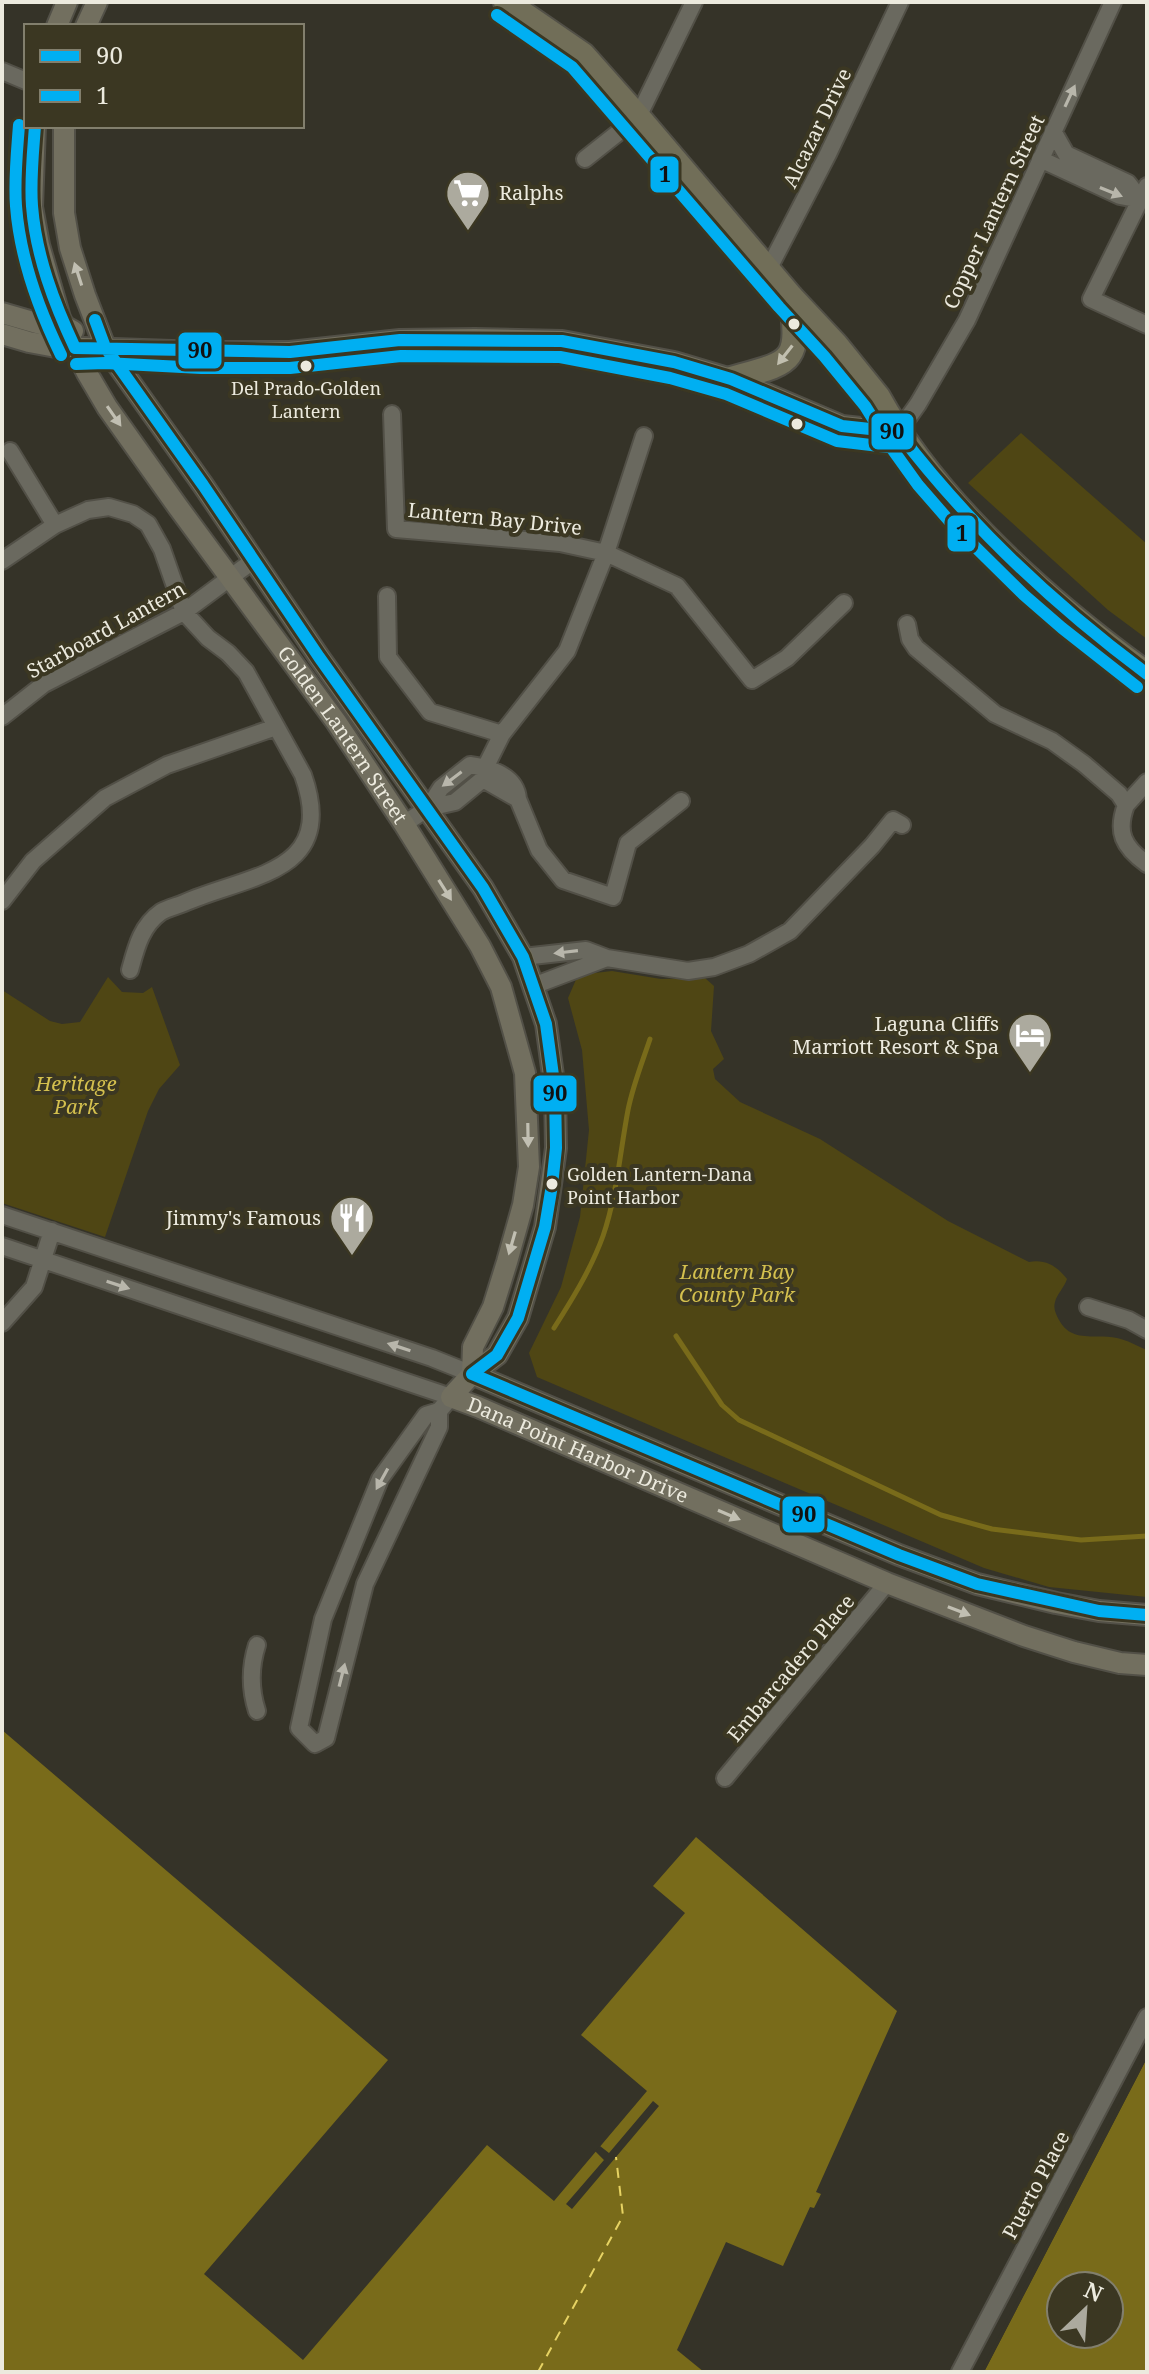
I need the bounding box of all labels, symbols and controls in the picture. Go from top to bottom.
legend [24,24,304,128]
text: 90 [96,38,123,71]
street label: Alcazar Drive [776,63,857,192]
text: 1 [96,78,109,111]
one-way arrow [1063,84,1077,108]
street label: Copper Lantern Street [937,110,1050,313]
line badge: 1 [649,155,680,194]
text: 1 [659,158,671,188]
supermarket icon: Ralphs [444,169,492,232]
place label: Ralphs [499,179,564,206]
one-way arrow [1099,185,1123,198]
one-way arrow [71,262,84,286]
unlabelled marker [786,316,802,332]
line badge: 90 [177,331,223,370]
text: 90 [188,334,212,364]
one-way arrow [778,345,794,365]
marker: Del Prado-Golden Lantern [298,358,314,374]
place label: Del Prado-Golden Lantern [231,376,382,423]
one-way arrow [106,405,121,426]
line badge: 90 [870,412,915,451]
text: 90 [880,415,904,445]
unlabelled marker [789,416,805,432]
street label: Lantern Bay Drive [407,496,583,541]
line badge: 1 [946,514,977,553]
text: 1 [956,517,968,547]
street label: Starboard Lantern [22,575,190,684]
street label: Golden Lantern Street [272,640,414,829]
one-way arrow [442,771,462,787]
one-way arrow [438,879,452,901]
one-way arrow [553,946,578,959]
place label: Laguna Cliffs Marriott Resort & Spa [792,1010,999,1060]
hotel icon: Laguna Cliffs Marriott Resort & Spa [1006,1011,1054,1074]
park label: Heritage Park [34,1070,117,1120]
line badge: 90 [532,1074,578,1113]
text: 90 [543,1077,567,1107]
one-way arrow [522,1123,534,1148]
place label: Golden Lantern-Dana Point Harbor [567,1162,752,1209]
marker: Golden Lantern-Dana Point Harbor [544,1176,560,1192]
restaurant icon: Jimmy's Famous [328,1194,376,1257]
place label: Jimmy's Famous [165,1204,321,1231]
one-way arrow [506,1230,518,1255]
park label: Lantern Bay County Park [679,1258,796,1308]
one-way arrow [106,1279,130,1291]
one-way arrow [387,1340,411,1353]
street label: Dana Point Harbor Drive [464,1390,693,1509]
one-way arrow [375,1468,389,1490]
line badge: 90 [781,1495,826,1534]
text: 90 [792,1498,816,1528]
one-way arrow [717,1508,741,1521]
street label: Embarcadero Place [721,1588,860,1747]
one-way arrow [947,1605,971,1618]
one-way arrow [336,1663,349,1688]
street label: Puerto Place [996,2126,1075,2244]
north arrow [1045,2270,1125,2350]
text: N [1080,2274,1108,2308]

